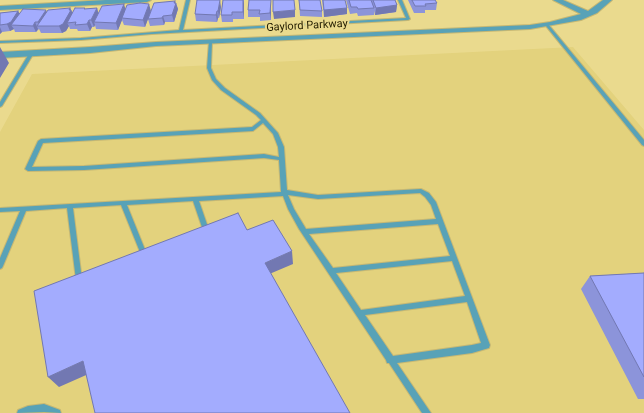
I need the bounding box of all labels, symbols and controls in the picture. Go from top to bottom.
street label: Gaylord Parkway [266,17,348,35]

